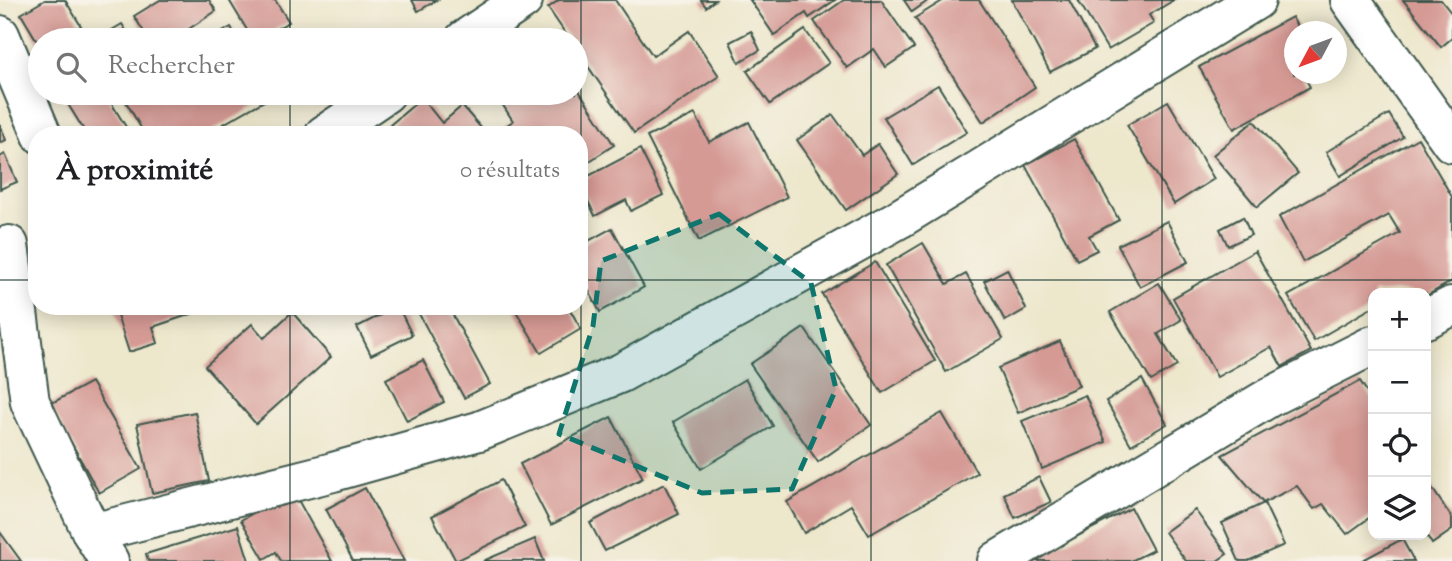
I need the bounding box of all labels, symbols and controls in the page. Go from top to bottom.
north arrow [1284,21,1347,84]
search box [28,28,588,105]
icon: search [52,48,90,86]
text: Rechercher [108,48,235,85]
text: À proximité [56,150,213,193]
text: 0 résultats [460,155,560,188]
map controls [1368,288,1431,540]
button: + [1368,288,1431,351]
button: − [1368,351,1431,414]
button: locate [1368,414,1431,477]
button: layers [1368,477,1431,540]

